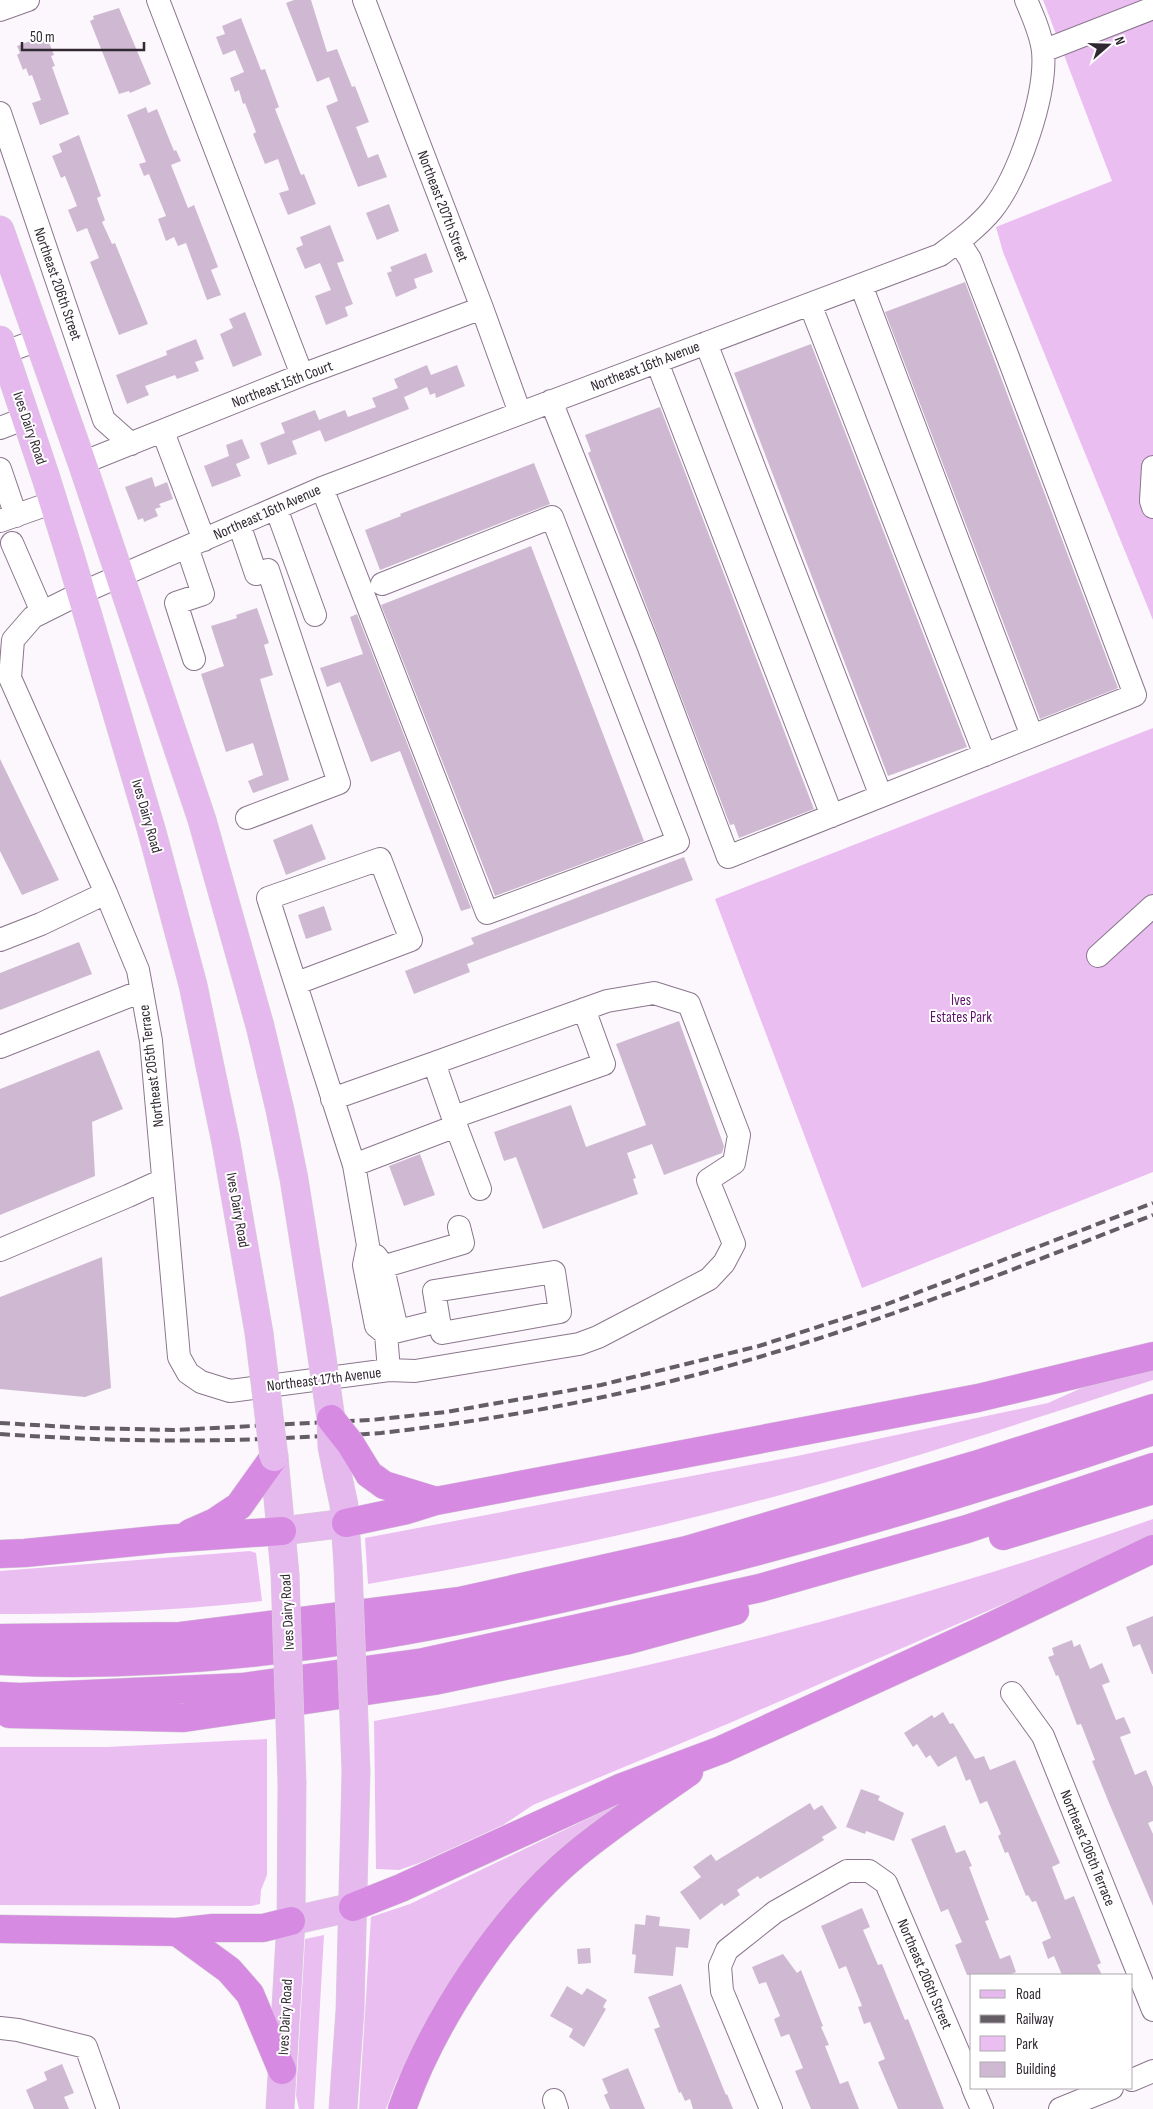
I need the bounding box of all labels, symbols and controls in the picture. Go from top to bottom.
scale bar [22,20,145,52]
north arrow [1083,20,1133,70]
text: 50 m [30,28,55,47]
text: N [1110,34,1129,47]
street label: Northeast 207th Street [413,148,473,265]
street label: Northeast 206th Street [29,225,86,343]
street label: Northeast 16th Avenue [588,337,702,396]
street label: Northeast 15th Court [229,356,336,412]
street label: Ives Dairy Road [8,389,51,467]
street label: Northeast 16th Avenue [211,480,324,545]
street label: Ives Dairy Road [127,777,166,855]
park label: Ives Estates Park [930,991,992,1027]
street label: Northeast 205th Terrace [135,1004,168,1128]
street label: Ives Dairy Road [222,1171,253,1249]
street label: Northeast 17th Avenue [266,1363,382,1396]
street label: Ives Dairy Road [276,1574,299,1650]
street label: Northeast 206th Terrace [1056,1787,1119,1909]
street label: Northeast 206th Street [893,1916,956,2033]
legend [970,1974,1133,2089]
street label: Ives Dairy Road [274,1979,297,2055]
text: Road [1016,1985,1041,2004]
text: Railway [1016,2010,1054,2029]
text: Park [1016,2035,1038,2054]
text: Building [1016,2060,1056,2079]

